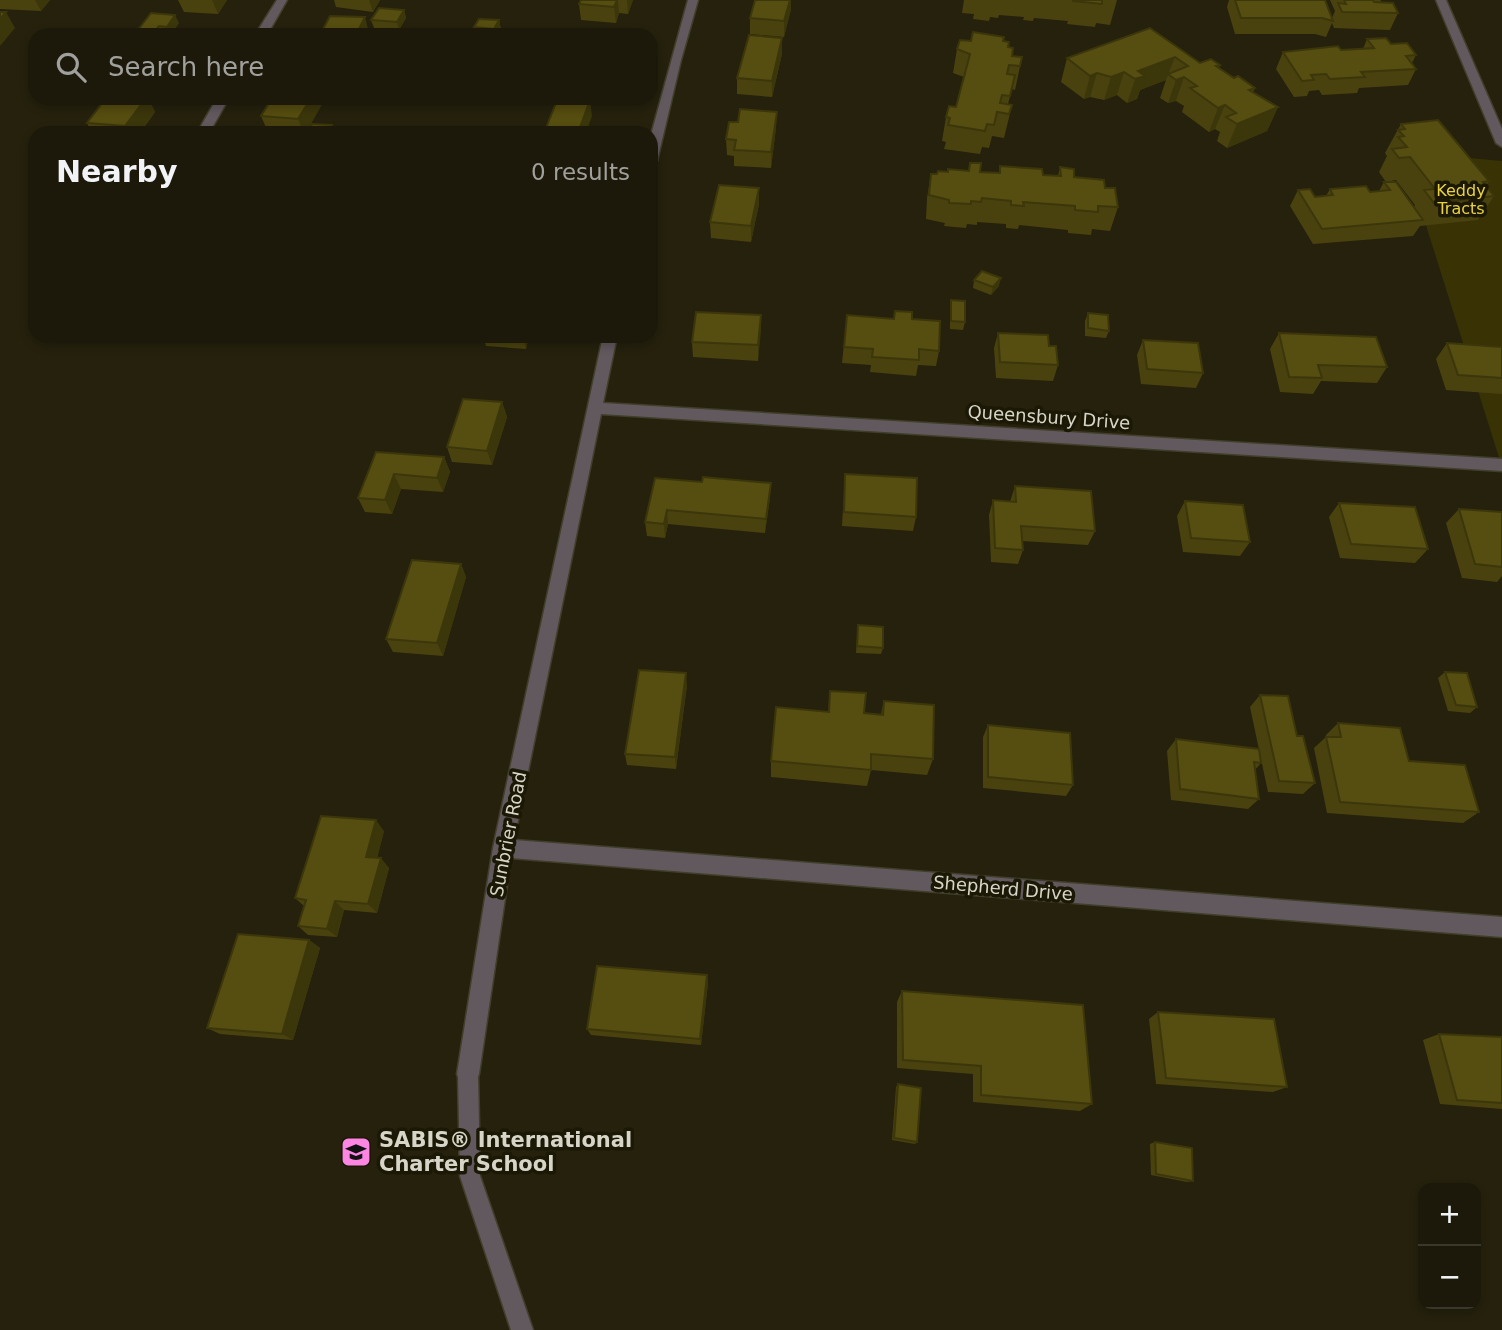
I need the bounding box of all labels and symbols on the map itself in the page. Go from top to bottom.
park label: Keddy Tracts [1436,181,1486,218]
street label: Queensbury Drive [967,401,1131,433]
street label: Sunbrier Road [486,769,530,899]
street label: Shepherd Drive [932,871,1074,905]
place label: SABIS® International Charter School [379,1128,632,1176]
school or university icon: SABIS® International Charter School [339,1135,373,1169]

